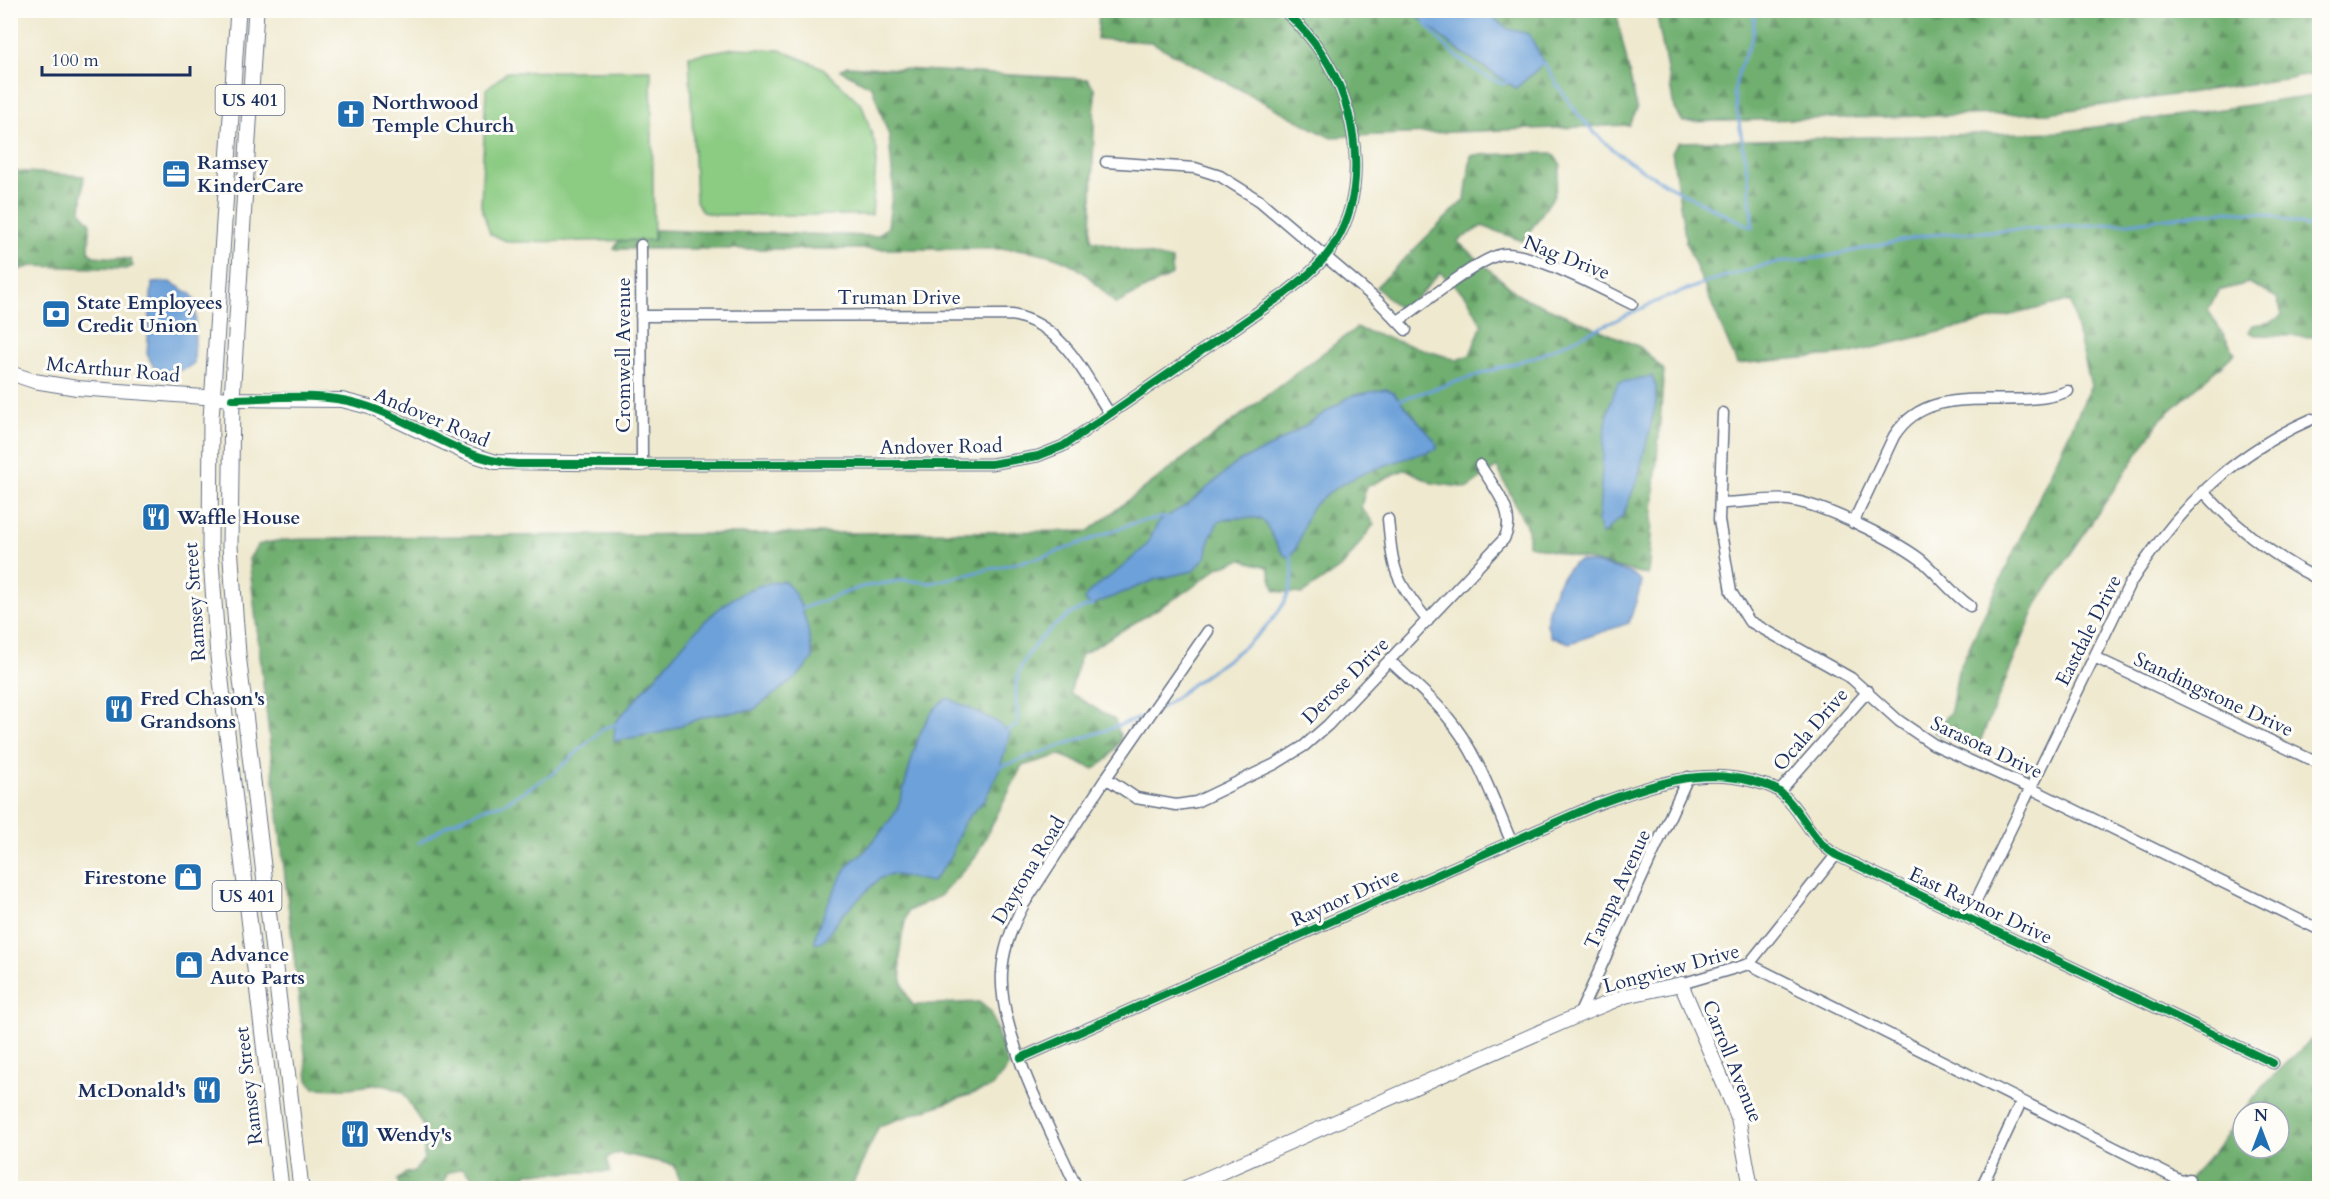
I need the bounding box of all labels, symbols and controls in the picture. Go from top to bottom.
scale bar [42,39,190,77]
text: 100 m [51,48,99,73]
road number: US 401 [216,85,284,115]
place label: Northwood Temple Church [372,89,515,139]
church icon: Northwood Temple Church [335,98,367,130]
place label: Ramsey KinderCare [197,149,304,199]
office icon: Ramsey KinderCare [160,158,192,190]
street label: Nag Drive [1520,229,1614,286]
street label: Cromwell Avenue [610,277,637,433]
street label: Truman Drive [837,284,961,311]
place label: State Employees Credit Union [77,289,223,339]
bank icon: State Employees Credit Union [40,298,72,330]
street label: McArthur Road [45,350,181,389]
street label: Andover Road [370,381,494,454]
street label: Andover Road [879,432,1003,461]
restaurant icon: Waffle House [140,501,172,533]
place label: Waffle House [176,504,300,531]
street label: Ramsey Street [177,541,212,662]
street label: Eastdale Drive [2049,570,2128,690]
street label: Derose Drive [1296,631,1395,730]
street label: Standingstone Drive [2130,646,2298,743]
street label: Ocala Drive [1767,682,1854,777]
place label: Fred Chason's Grandsons [140,685,265,735]
restaurant icon: Fred Chason's Grandsons [103,693,135,725]
street label: Sarasota Drive [1926,710,2047,785]
street label: Daytona Road [985,811,1072,929]
street label: Tampa Avenue [1578,825,1657,954]
street label: East Raynor Drive [1905,860,2057,951]
shop icon: Firestone [172,861,204,893]
street label: Raynor Drive [1287,861,1404,933]
place label: Firestone [84,864,167,891]
road number: US 401 [212,881,282,911]
street label: Longview Drive [1600,937,1742,1000]
place label: Advance Auto Parts [210,941,305,991]
shop icon: Advance Auto Parts [173,949,205,981]
street label: Carroll Avenue [1696,996,1769,1126]
street label: Ramsey Street [228,1024,269,1147]
restaurant icon: McDonald's [191,1074,223,1106]
place label: McDonald's [78,1077,186,1104]
north arrow [2231,1100,2291,1160]
text: N [2254,1105,2268,1127]
restaurant icon: Wendy's [339,1118,371,1150]
place label: Wendy's [375,1121,452,1148]

